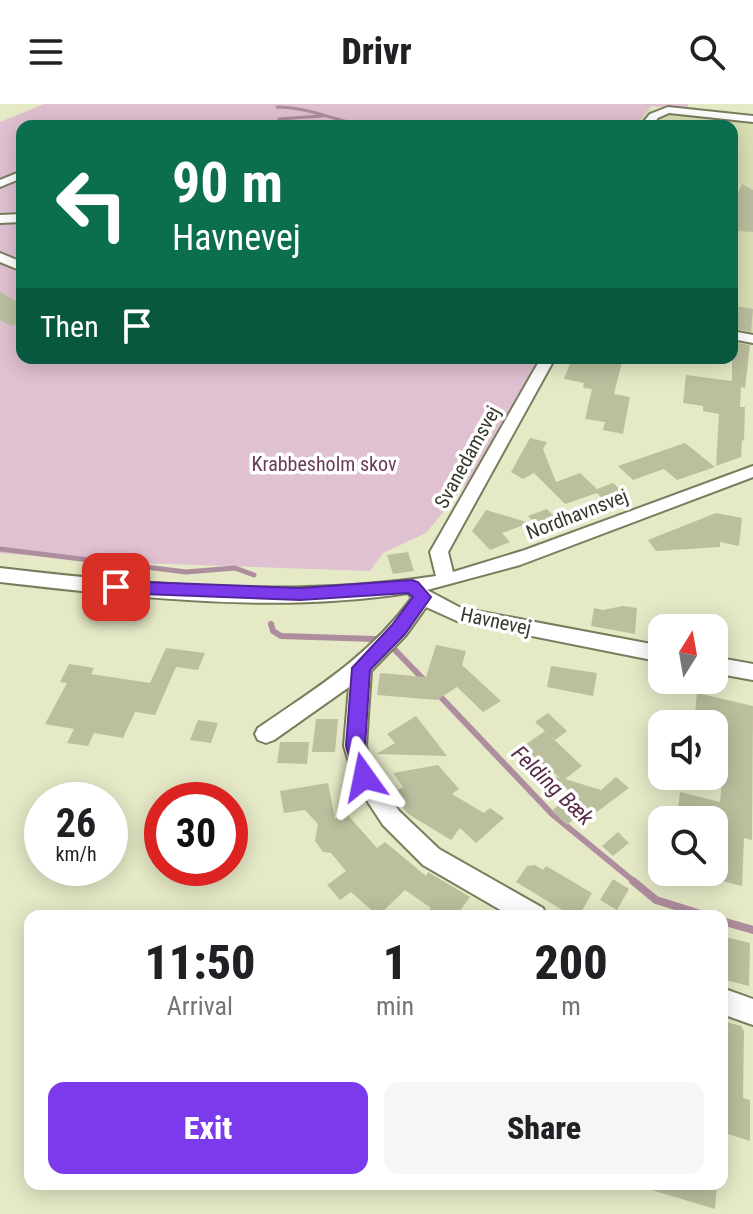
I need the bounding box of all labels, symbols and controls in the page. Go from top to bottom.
icon: menu [24,30,68,74]
icon: search [685,30,729,74]
text: Drivr [341,31,412,73]
text: 90 m [172,150,283,216]
icon: left [40,152,144,256]
text: Havnevej [172,217,301,259]
icon: arrive [115,304,159,348]
text: Then [40,309,99,344]
street label: Svanedamsvej [429,402,505,512]
park label: Krabbesholm skov [252,452,397,476]
street label: Nordhavnsvej [523,484,631,544]
pin [82,553,150,621]
icon: arrive [94,565,138,609]
street label: Havnevej [458,602,534,640]
north arrow [648,614,728,694]
map controls [648,614,728,886]
button: sound [648,710,728,790]
position arrow [322,735,406,819]
water label: Felding Bæk [507,741,599,830]
speed limit sign: 30 [144,782,248,886]
text: 26 [56,800,96,847]
button: search [648,806,728,886]
text: km/h [55,842,97,866]
text: 11:50 [144,934,256,991]
text: 1 [383,934,407,991]
text: 200 [534,934,608,991]
text: Arrival [167,991,233,1021]
text: min [376,991,414,1021]
text: m [561,991,581,1021]
button: Exit [48,1082,368,1174]
button: Share [384,1082,704,1174]

